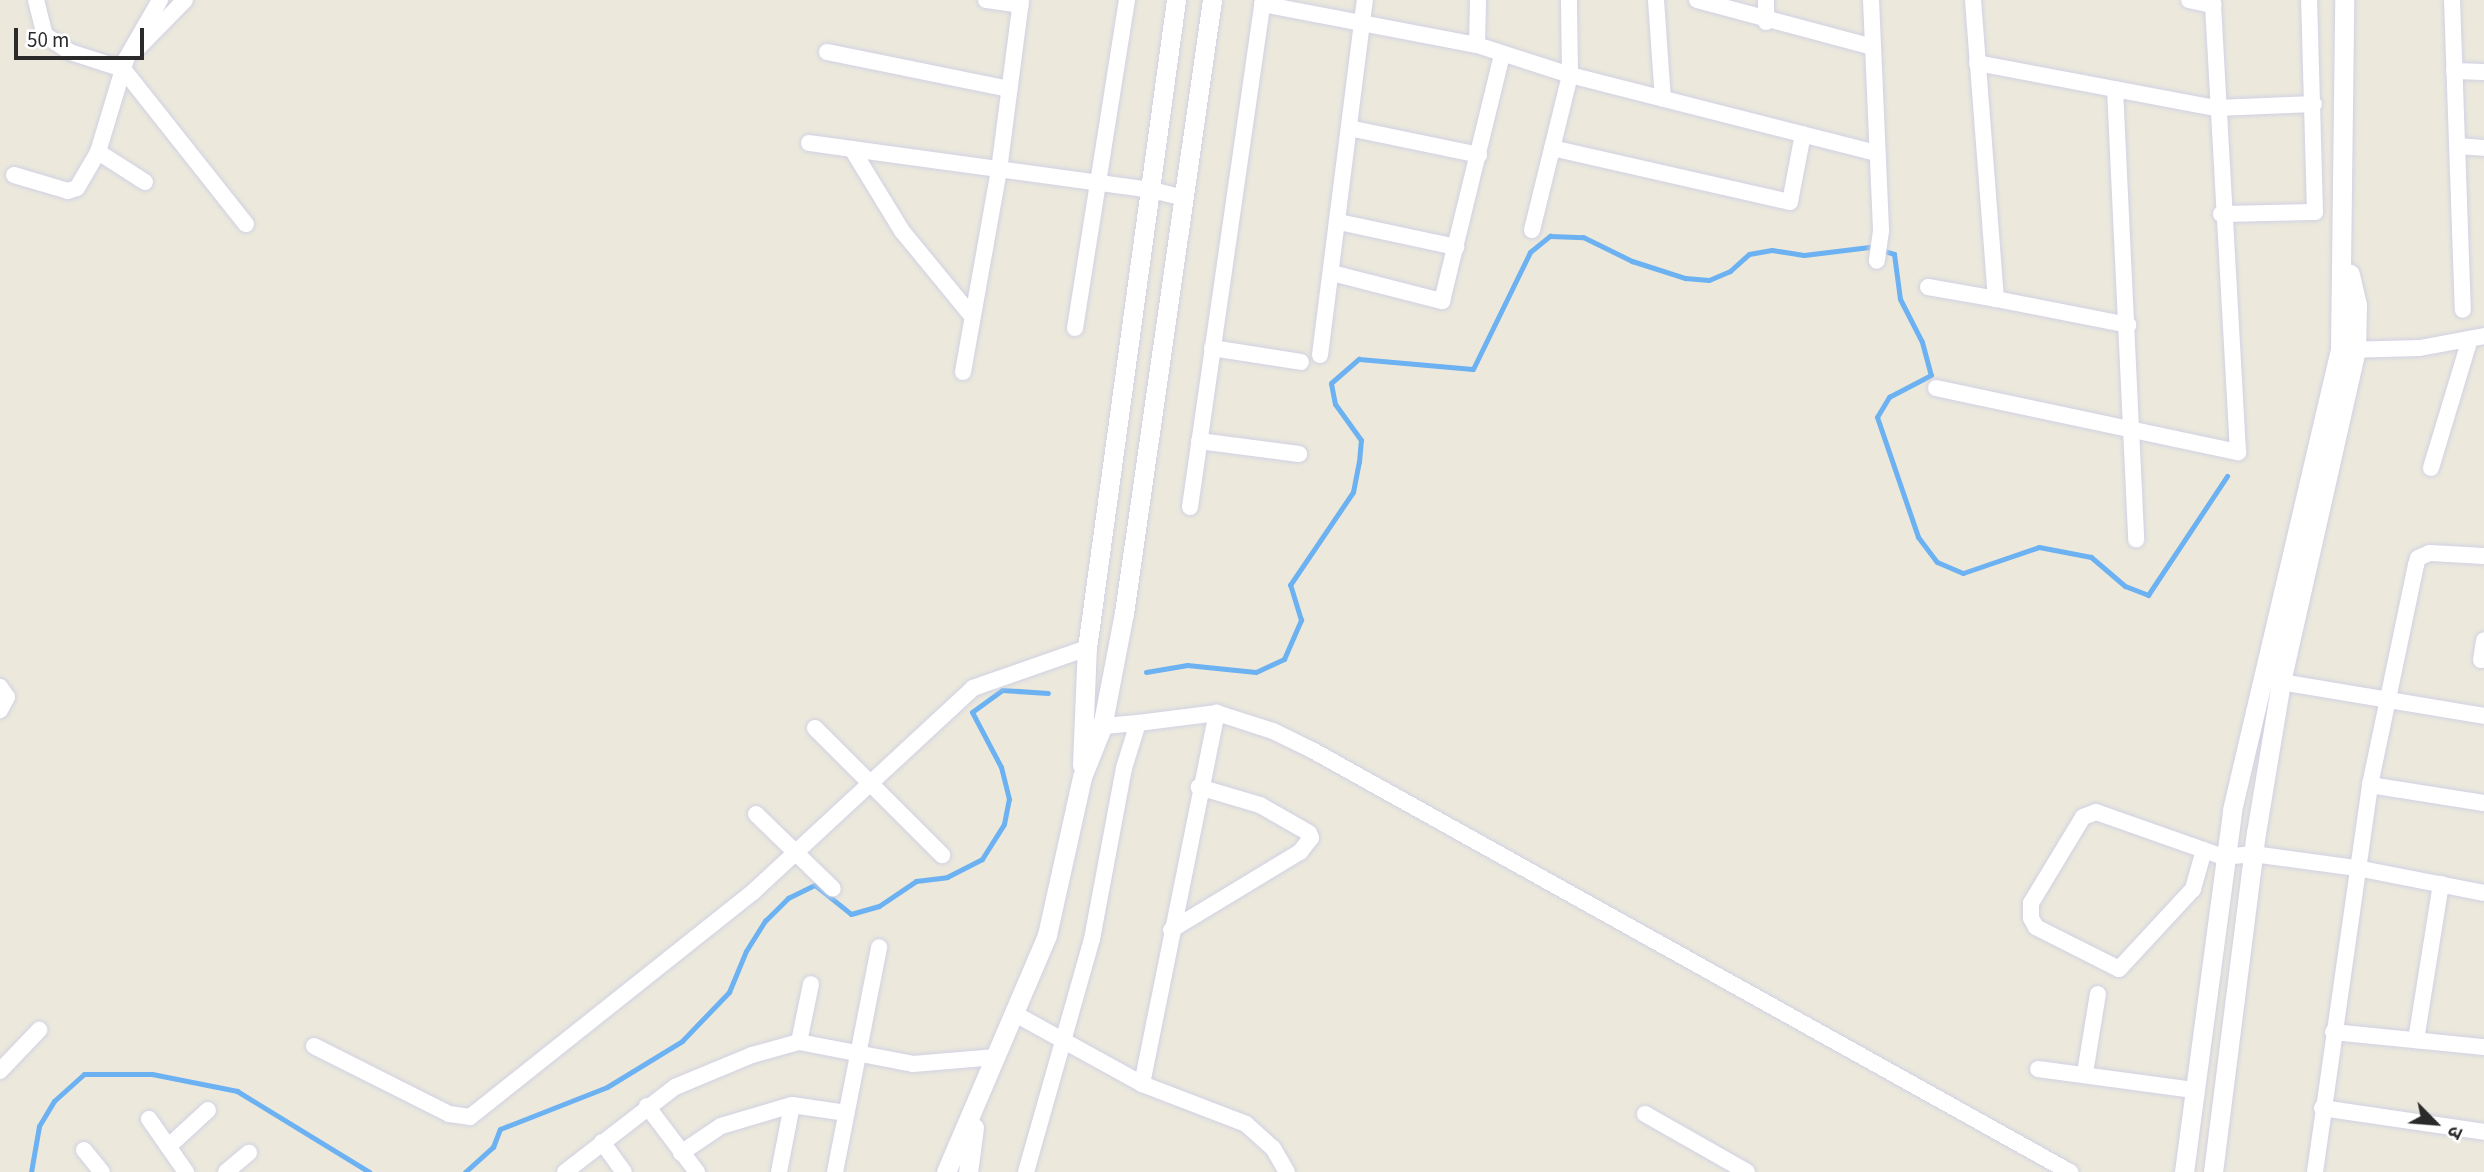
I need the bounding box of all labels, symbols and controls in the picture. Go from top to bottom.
scale bar [18,14,147,58]
text: 50 m [27,25,69,55]
north arrow [2400,1088,2470,1158]
text: उ [2440,1121,2469,1143]

